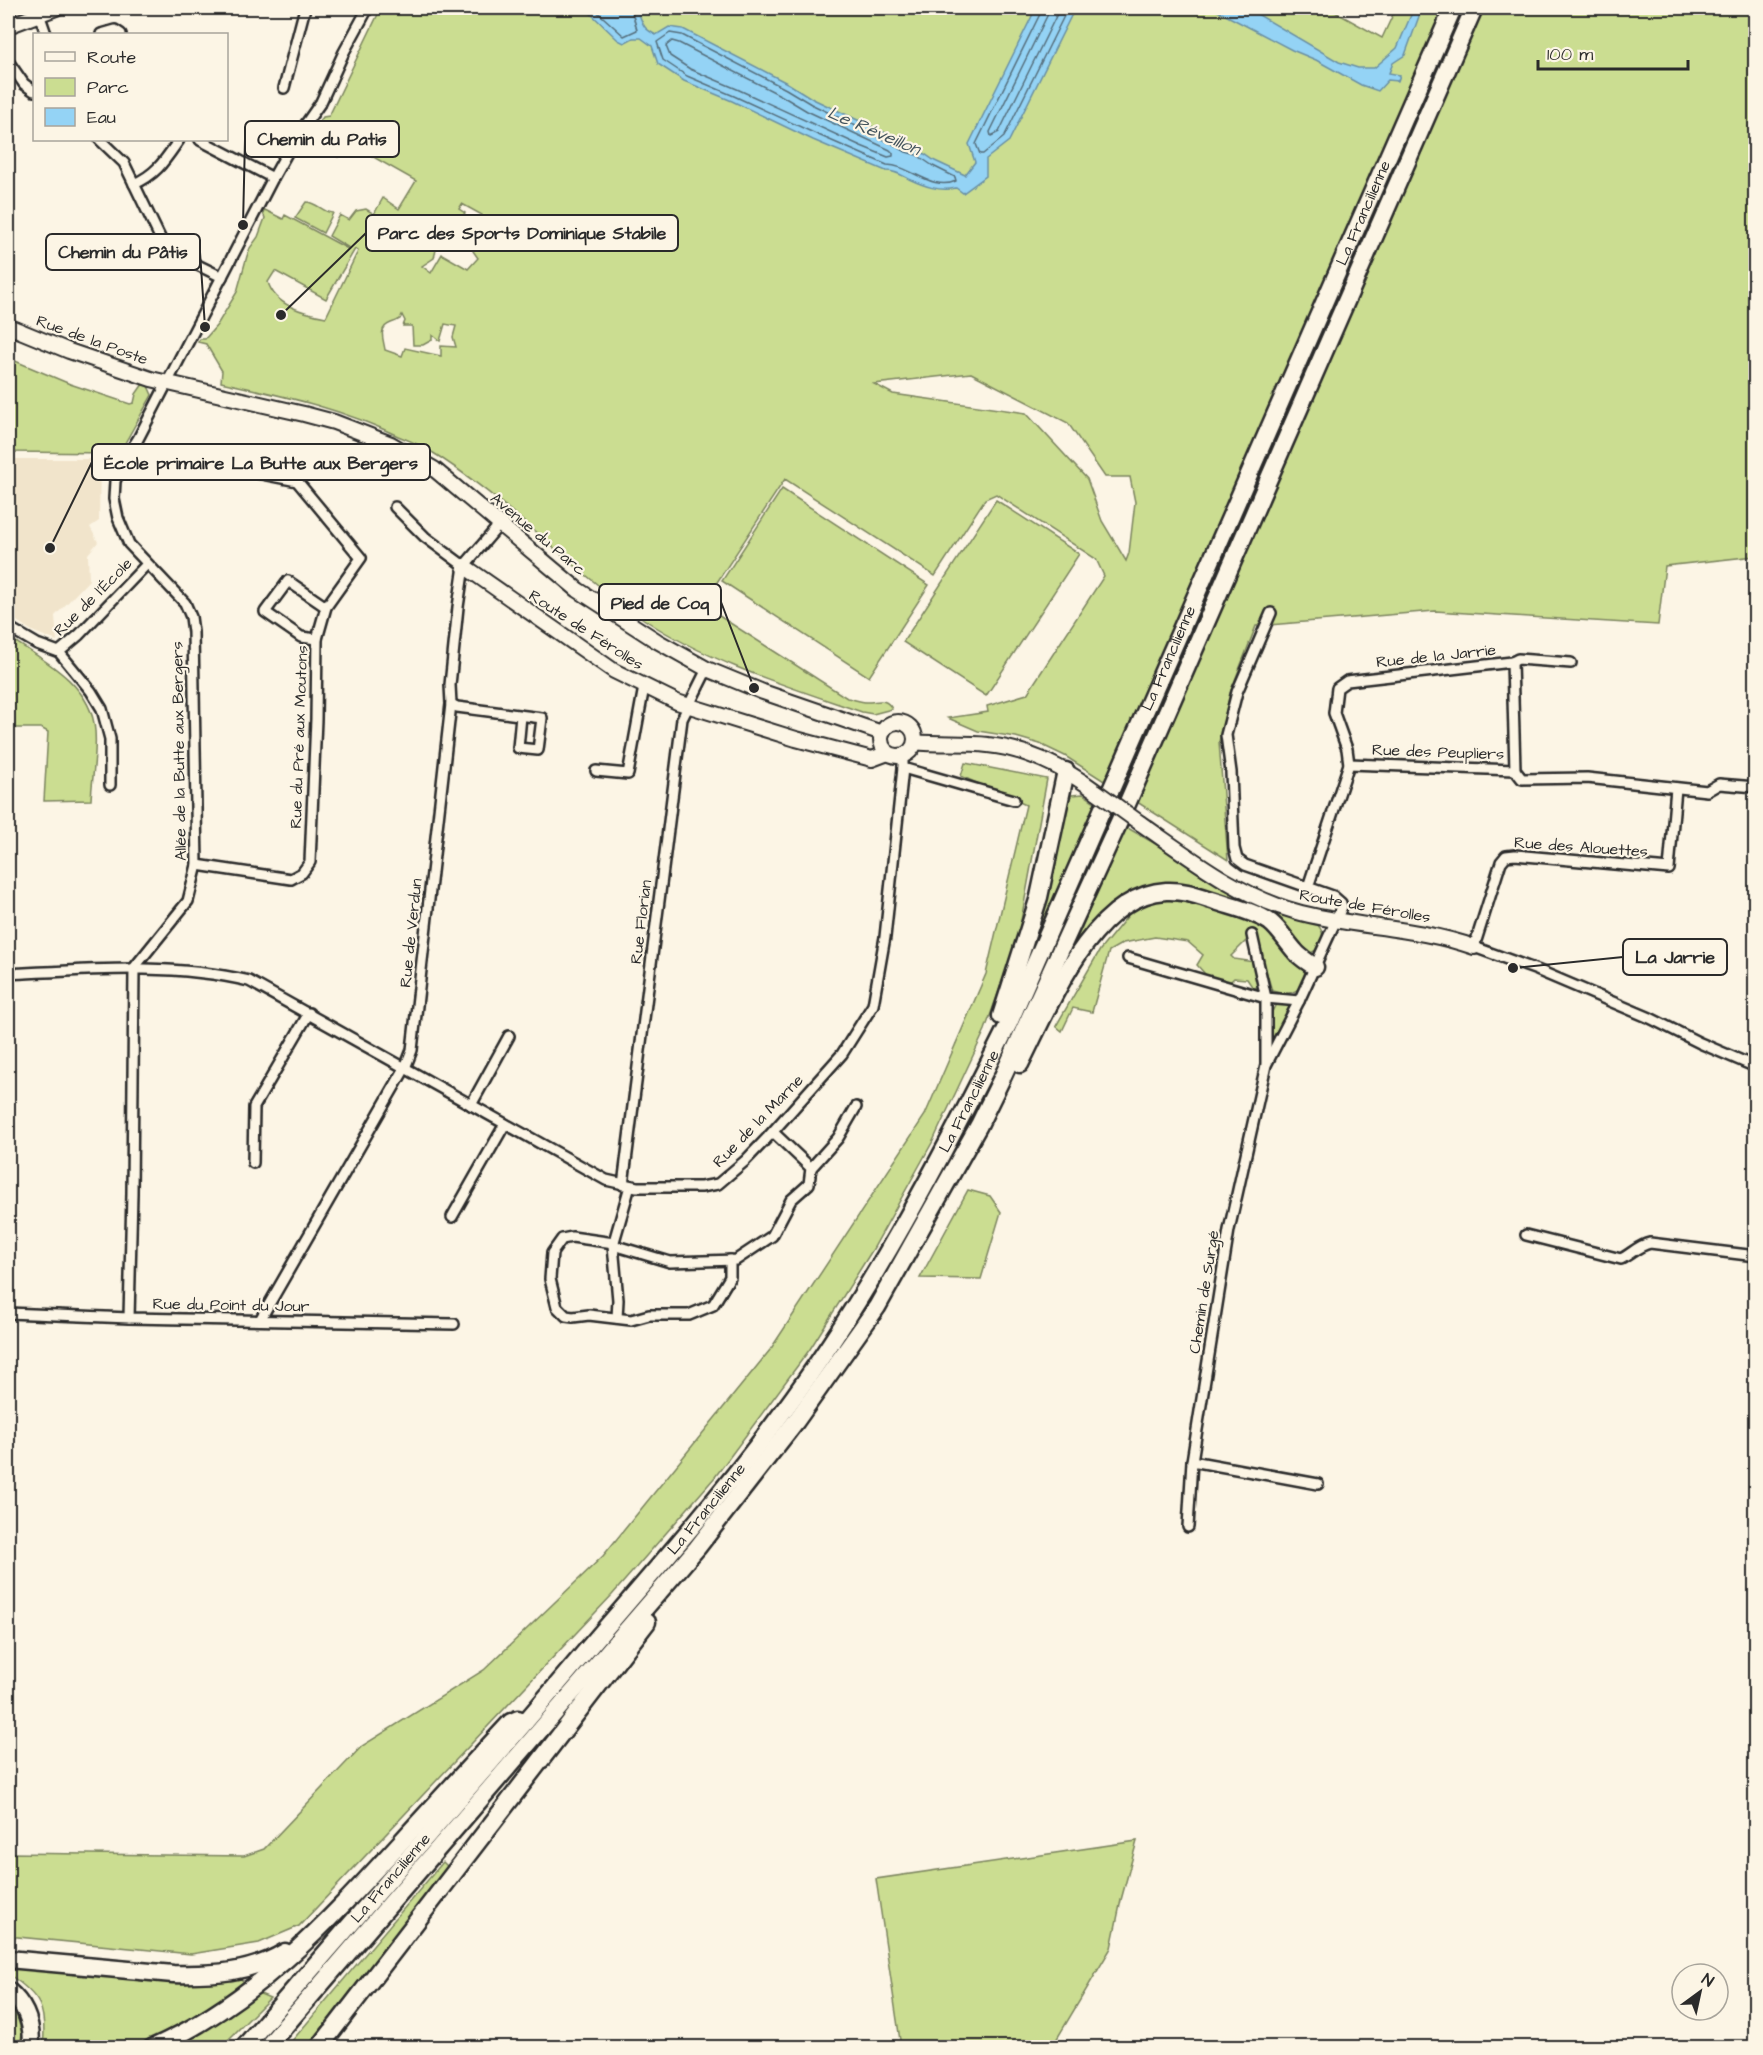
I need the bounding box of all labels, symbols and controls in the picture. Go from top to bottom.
legend [33,33,228,141]
scale bar [1538,33,1688,71]
text: 100 m [1547,42,1593,67]
text: Route [87,45,136,70]
text: Parc [87,75,129,100]
water label: Le Réveillon [824,100,926,163]
text: Eau [87,105,116,130]
callout: Chemin du Patis [245,121,399,157]
text: Chemin du Patis [257,127,387,152]
street label: La Francilienne [1331,157,1396,269]
callout: Parc des Sports Dominique Stabile [366,215,678,251]
text: Parc des Sports Dominique Stabile [378,221,667,246]
callout: Chemin du Pâtis [46,234,200,270]
text: Chemin du Pâtis [58,240,188,265]
street label: Rue de la Poste [33,310,151,371]
callout: École primaire La Butte aux Bergers [92,444,430,480]
text: École primaire La Butte aux Bergers [104,451,418,477]
street label: Avenue du Parc [486,488,590,580]
street label: Rue de l'École [49,553,137,641]
callout: Pied de Coq [599,584,721,620]
street label: Route de Férolles [524,585,648,675]
text: Pied de Coq [611,591,710,616]
street label: La Francilienne [1136,602,1201,714]
street label: Rue de la Jarrie [1375,639,1497,673]
street label: Allée de la Butte aux Bergers [166,641,193,861]
street label: Rue du Pré aux Moutons [285,645,313,829]
street label: Rue des Peupliers [1372,739,1504,765]
street label: Rue des Alouettes [1513,831,1649,863]
street label: Rue de Verdun [394,877,428,989]
street label: Rue Florian [625,879,657,965]
street label: Route de Férolles [1298,884,1432,928]
callout: La Jarrie [1623,939,1727,975]
text: La Jarrie [1635,945,1715,970]
street label: La Francilienne [934,1046,1005,1156]
street label: Rue de la Marne [708,1069,808,1172]
street label: Chemin de Surgé [1183,1228,1226,1355]
street label: Rue du Point du Jour [152,1293,310,1317]
street label: La Francilienne [662,1458,751,1559]
street label: La Francilienne [346,1828,436,1928]
north arrow [1670,1962,1730,2022]
text: N [1697,1968,1718,1992]

